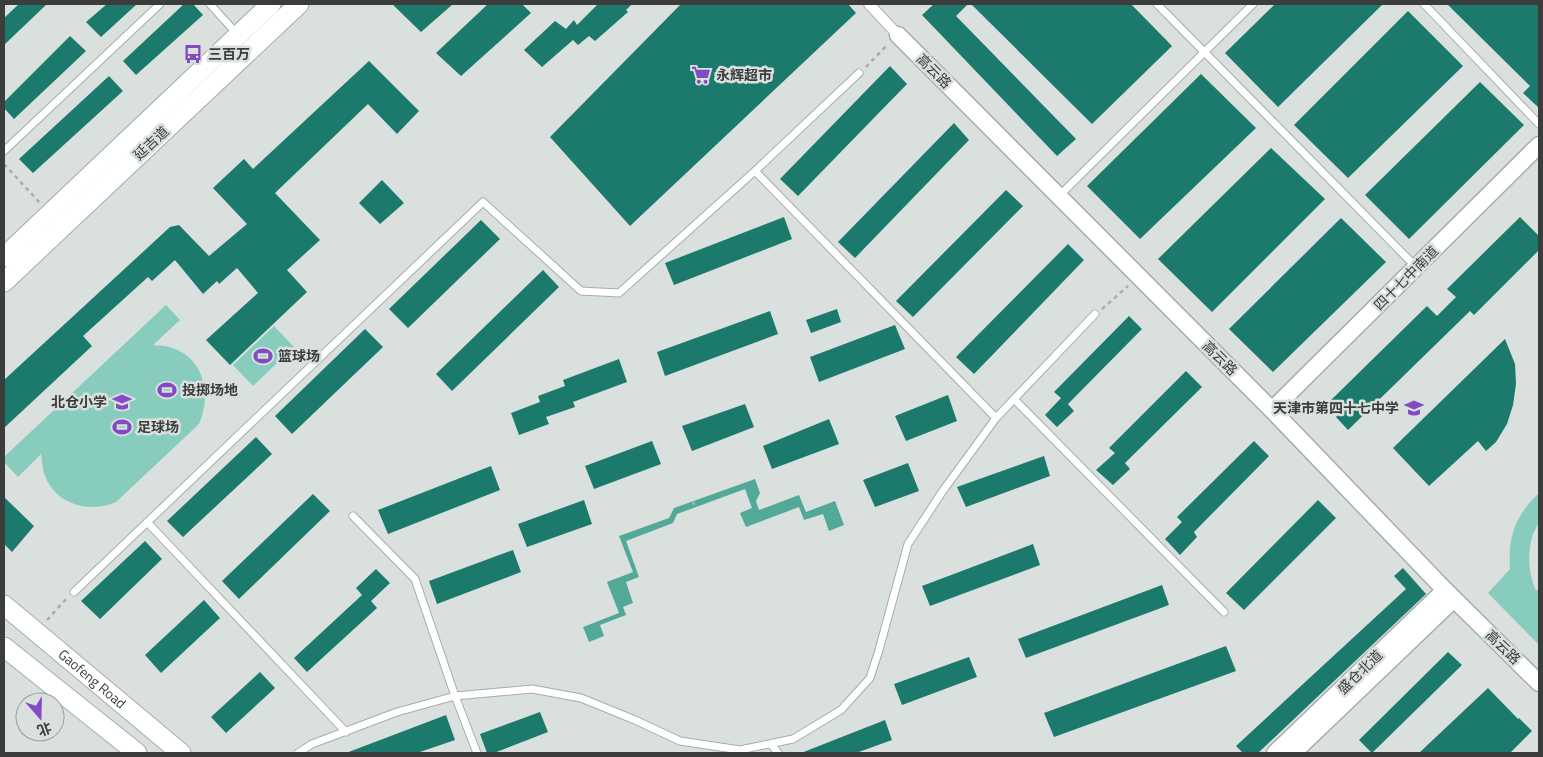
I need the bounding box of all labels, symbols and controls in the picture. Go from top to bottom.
bus stop icon: 三百万 [182,43,204,65]
place label: 三百万 [208,43,250,64]
street label: 高云路 [912,48,957,93]
supermarket icon: 永辉超市 [690,64,712,86]
place label: 永辉超市 [716,64,772,85]
street label: 延吉道 [128,121,173,165]
street label: 四十七中南道 [1369,241,1443,315]
street label: 高云路 [1198,335,1243,380]
sports icon: 篮球场 [252,345,274,367]
place label: 篮球场 [278,345,320,366]
sports icon: 投掷场地 [156,379,178,401]
place label: 投掷场地 [182,379,238,400]
place label: 北仓小学 [51,391,107,412]
school or university icon: 北仓小学 [111,391,133,413]
place label: 天津市第四十七中学 [1273,397,1399,418]
school or university icon: 天津市第四十七中学 [1403,397,1425,419]
sports icon: 足球场 [111,416,133,438]
place label: 足球场 [137,416,179,437]
street label: 高云路 [1481,624,1526,669]
street label: Gaofeng Road [54,644,131,713]
street label: 盛仓北道 [1332,645,1387,699]
north arrow [15,692,65,742]
text: 北 [34,717,55,742]

